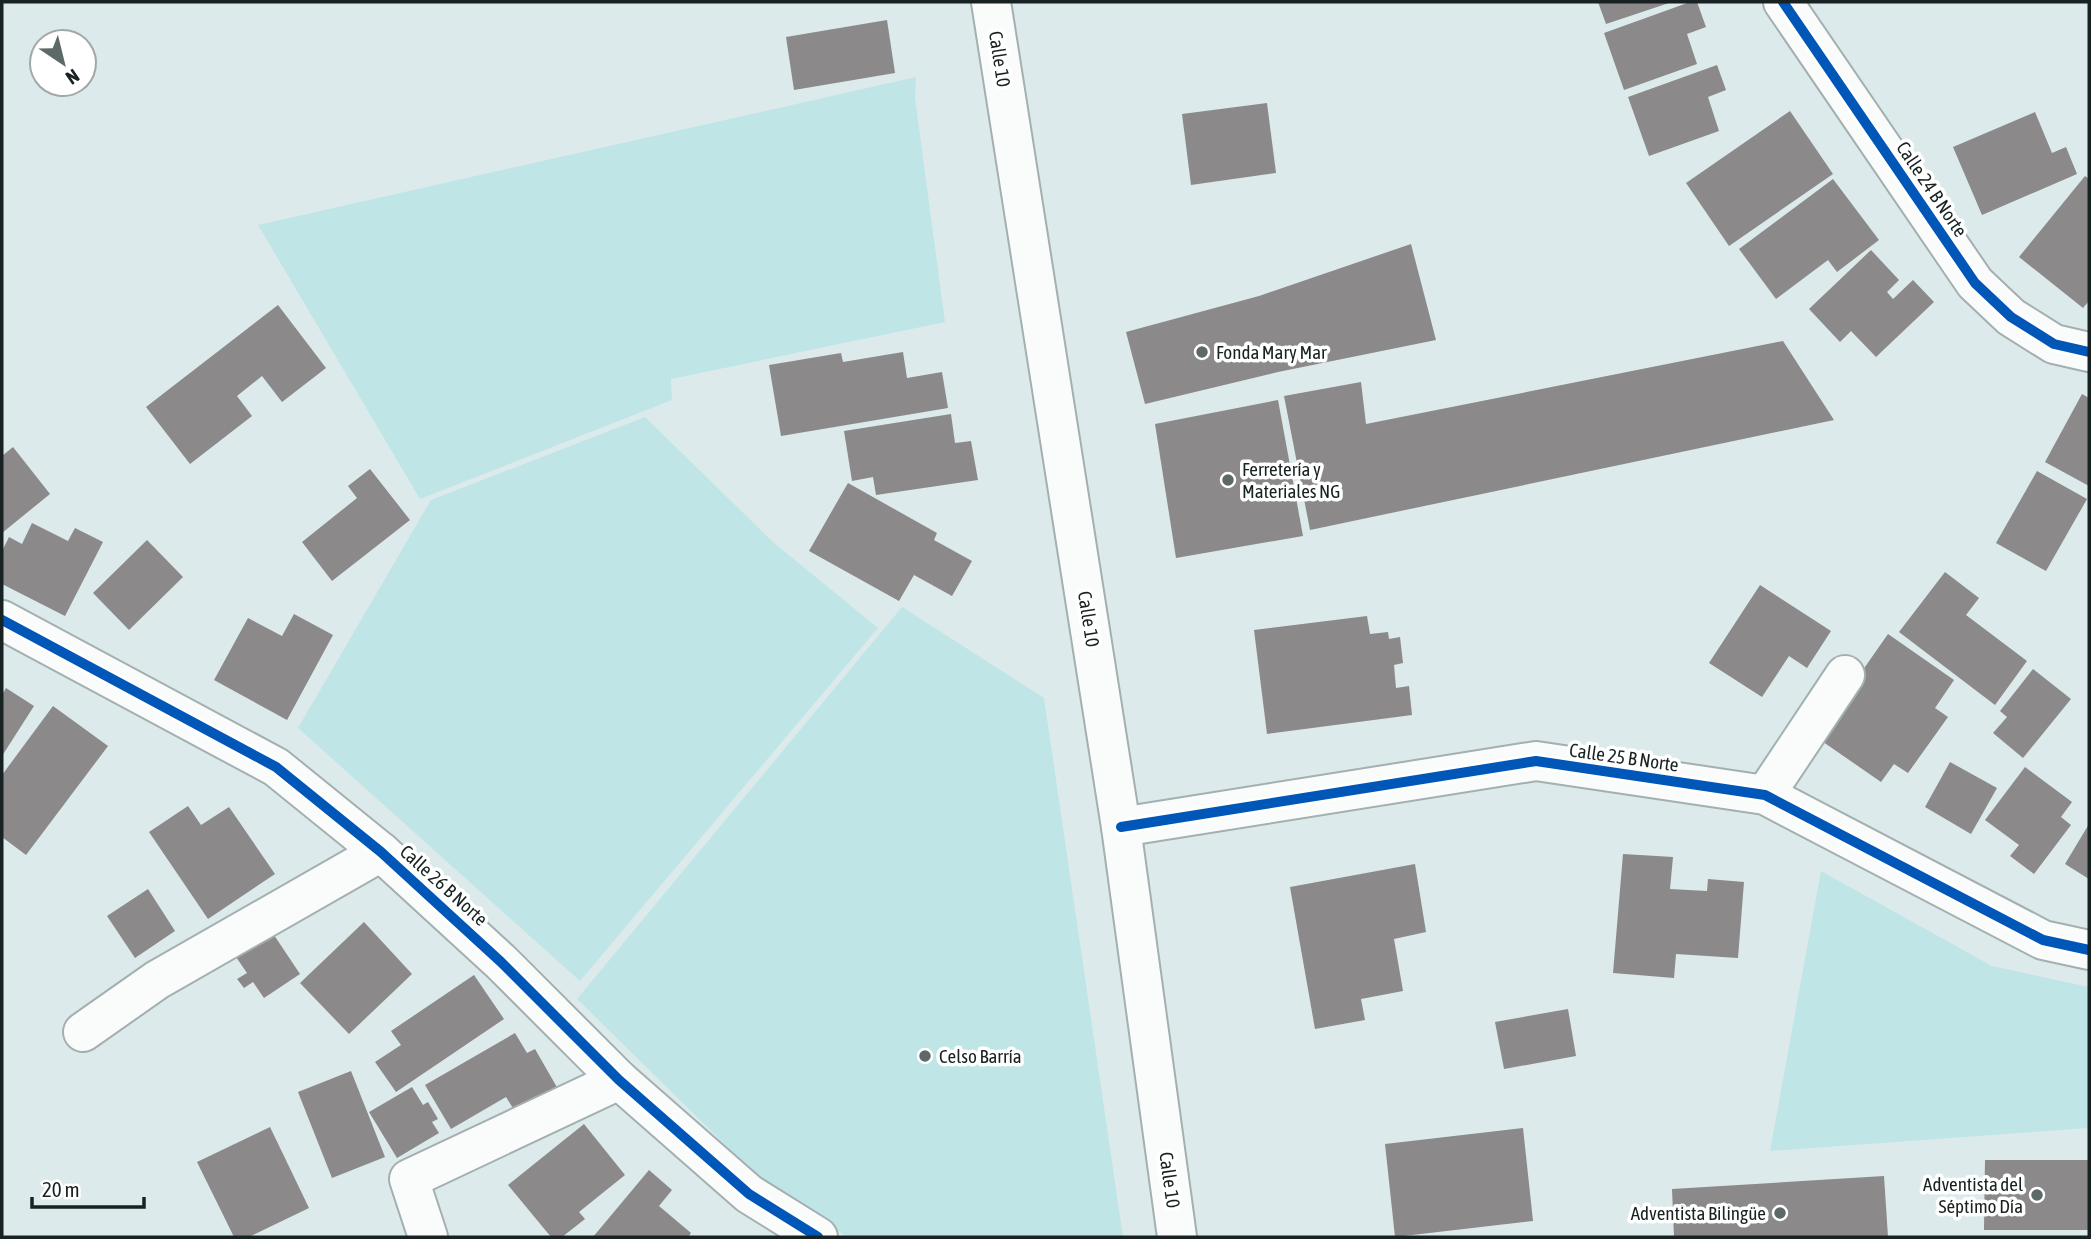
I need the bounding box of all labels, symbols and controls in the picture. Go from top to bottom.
north arrow [28,28,98,98]
street label: Calle 10 [985,29,1015,89]
text: N [62,65,84,89]
street label: Calle 24 B Norte [1892,137,1972,241]
place label: Fonda Mary Mar [1216,341,1327,363]
marker: Fonda Mary Mar [1194,344,1210,360]
place label: Ferretería y Materiales NG [1242,458,1340,502]
marker: Ferretería y Materiales NG [1220,472,1236,488]
street label: Calle 10 [1074,589,1104,649]
street label: Calle 25 B Norte [1568,738,1680,776]
street label: Calle 26 B Norte [396,840,492,930]
place label: Celso Barría [939,1045,1022,1067]
marker: Celso Barría [917,1048,933,1064]
street label: Calle 10 [1155,1151,1185,1210]
scale bar [32,1166,144,1210]
place label: Adventista del Séptimo Día [1923,1173,2023,1217]
text: 20 m [42,1177,80,1201]
marker: Adventista del Séptimo Día [2029,1187,2045,1203]
place label: Adventista Bilingüe [1631,1202,1766,1224]
marker: Adventista Bilingüe [1772,1205,1788,1221]

